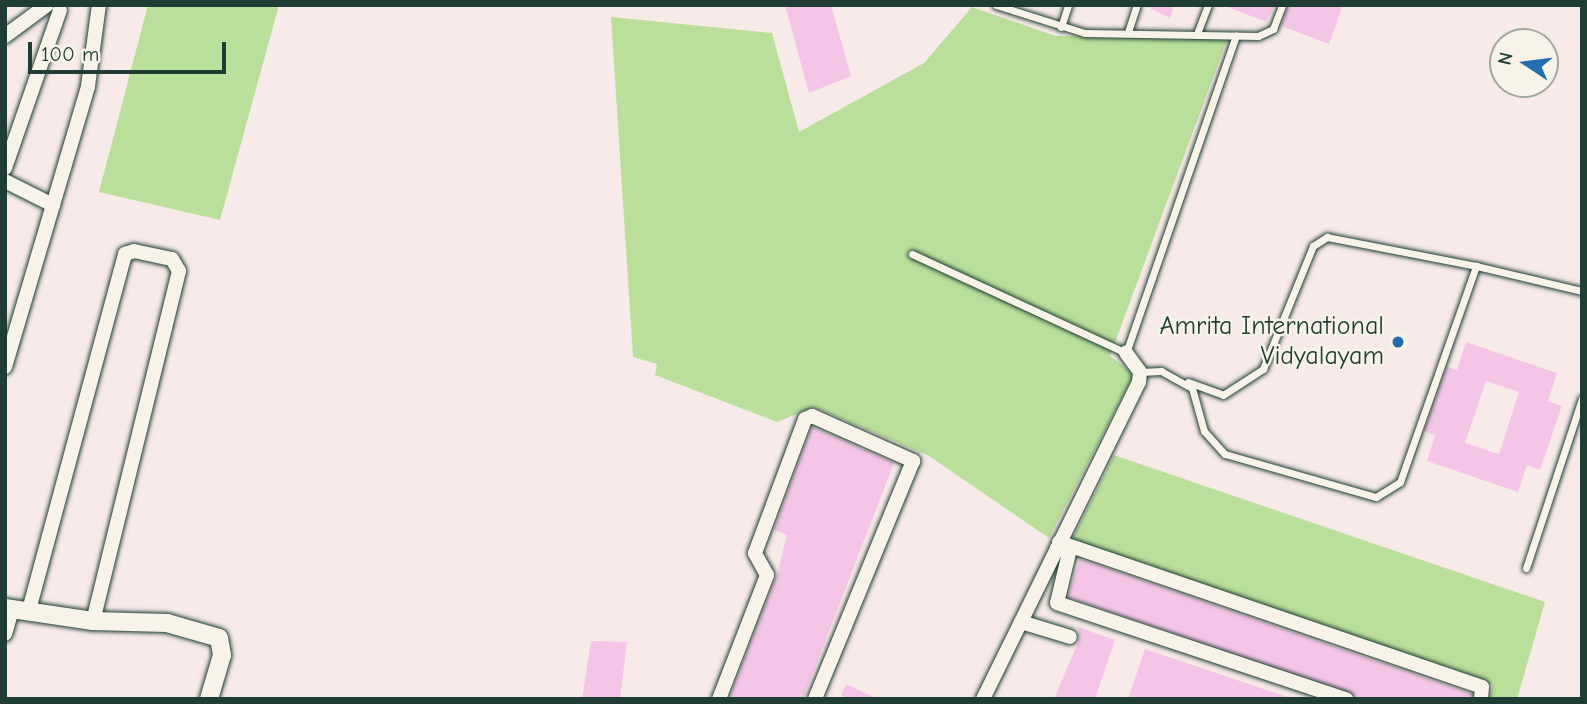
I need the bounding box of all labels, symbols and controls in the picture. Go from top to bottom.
scale bar [32,28,229,72]
north arrow [1489,28,1559,98]
text: 100 m [41,42,99,66]
text: N [1493,50,1518,67]
place label: Amrita International Vidyalayam [1159,311,1384,372]
marker: Amrita International Vidyalayam [1390,334,1406,350]

